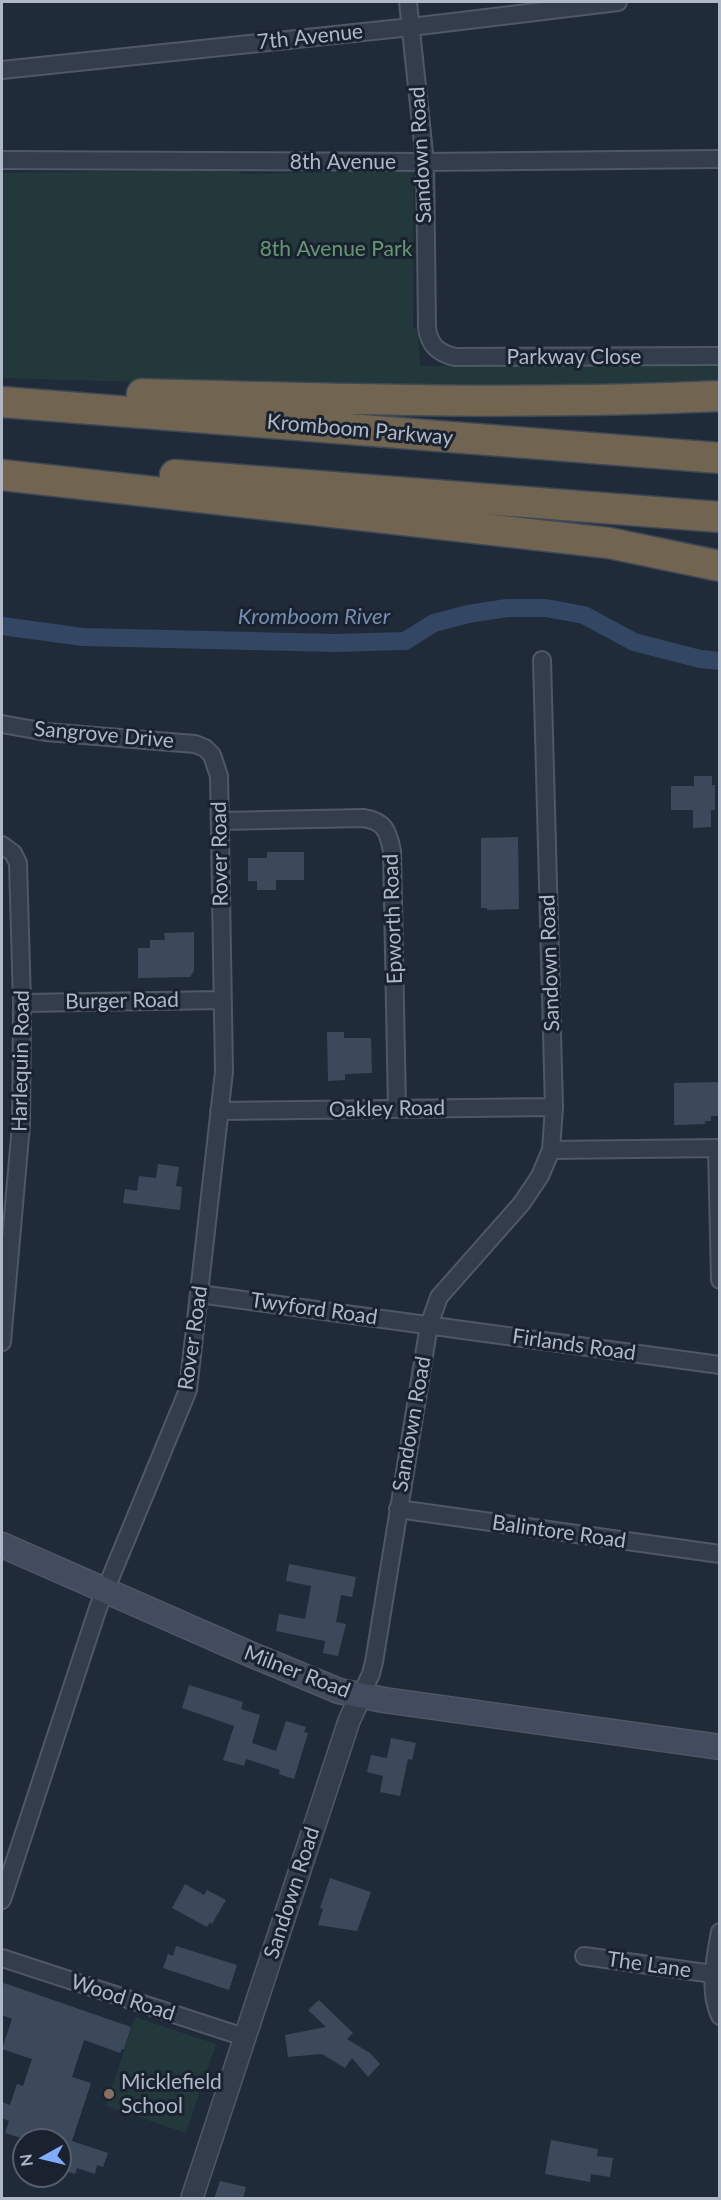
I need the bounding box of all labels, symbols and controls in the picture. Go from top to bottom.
street label: 7th Avenue [256,19,364,55]
street label: Sandown Road [405,86,437,224]
street label: 8th Avenue [290,149,396,175]
park label: 8th Avenue Park [260,236,412,262]
street label: Parkway Close [507,344,641,370]
street label: Kromboom Parkway [266,409,454,451]
water label: Kromboom River [238,604,390,630]
street label: Sangrove Drive [33,716,175,754]
street label: Rover Road [206,801,234,907]
street label: Epworth Road [378,853,408,985]
street label: Sandown Road [535,894,565,1032]
street label: Burger Road [65,987,179,1015]
street label: Harlequin Road [7,990,35,1132]
street label: Oakley Road [329,1095,445,1123]
street label: Rover Road [173,1284,213,1392]
street label: Twyford Road [249,1288,379,1330]
street label: Firlands Road [511,1324,637,1366]
street label: Sandown Road [388,1354,436,1494]
street label: Balintore Road [490,1510,628,1554]
street label: Milner Road [240,1640,354,1704]
street label: Sandown Road [259,1824,325,1962]
street label: The Lane [605,1947,693,1983]
street label: Wood Road [68,1969,178,2027]
place label: Micklefield School [121,2069,222,2119]
marker: Micklefield School [102,2087,116,2101]
north arrow [12,2128,72,2188]
text: N [15,2153,36,2168]

